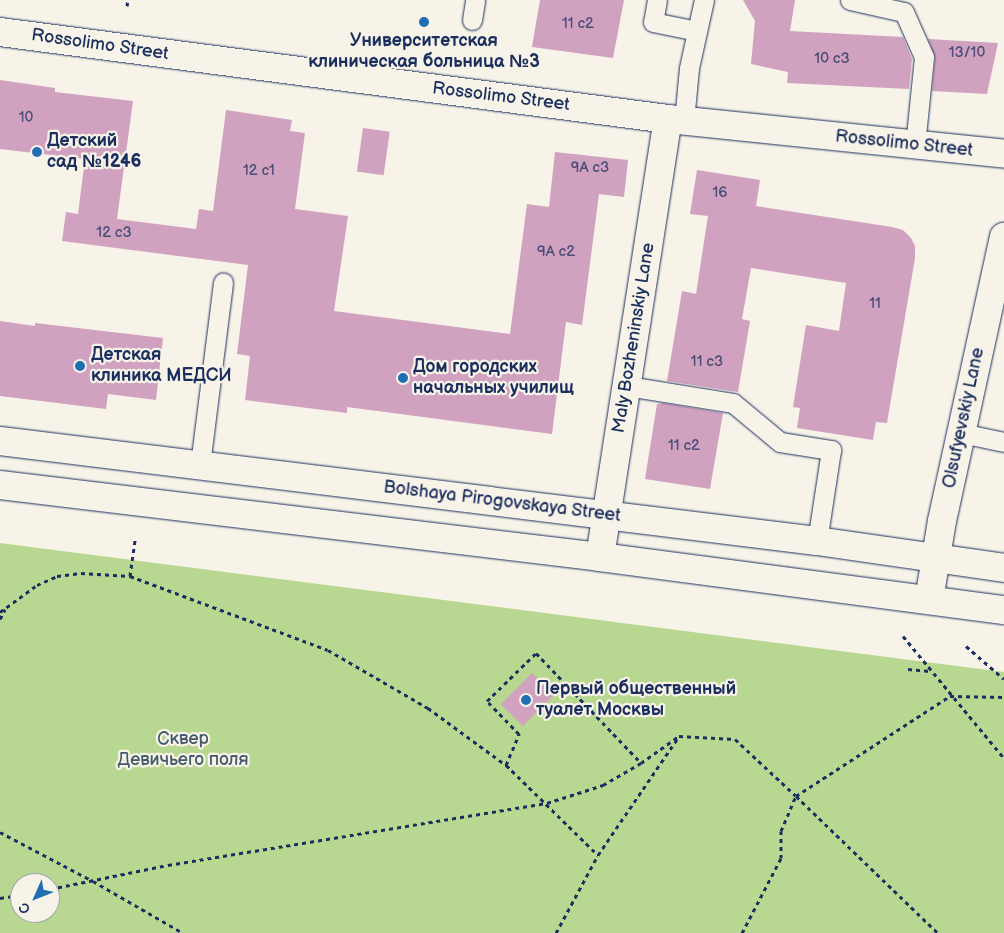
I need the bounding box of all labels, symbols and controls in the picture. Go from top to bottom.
marker: Университетская клиническая больница №3 [417,15,431,29]
house number: 11 с2 [562,15,594,33]
street label: Rossolimo Street [30,25,170,65]
place label: Университетская клиническая больница №3 [308,31,540,74]
house number: 13/10 [949,44,985,62]
house number: 10 с3 [814,50,850,68]
street label: Rossolimo Street [431,78,571,116]
house number: 10 [19,109,33,127]
street label: Rossolimo Street [834,126,974,162]
place label: Детский сад №1246 [47,131,141,173]
marker: Детский сад №1246 [31,146,43,158]
house number: 9А с3 [571,159,609,177]
house number: 12 с1 [243,162,275,180]
house number: 16 [713,184,727,202]
house number: 12 с3 [96,224,132,242]
street label: Maly Bozheninskiy Lane [608,240,660,436]
house number: 9А с2 [537,243,575,261]
house number: 11 [869,295,881,313]
place label: Детская клиника МЕДСИ [91,345,232,388]
street label: Olsufyevskiy Lane [938,345,990,491]
house number: 11 с3 [691,353,723,371]
place label: Дом городских начальных училищ [413,357,574,399]
marker: Детская клиника МЕДСИ [73,359,87,373]
marker: Дом городских начальных училищ [397,372,409,384]
house number: 11 с2 [668,437,700,455]
street label: Bolshaya Pirogovskaya Street [382,477,622,527]
place label: Первый общественный туалет Москвы [536,679,736,722]
marker: Первый общественный туалет Москвы [520,694,532,706]
park label: Сквер Девичьего поля [117,729,249,772]
north arrow [10,873,60,923]
text: С [15,899,34,917]

